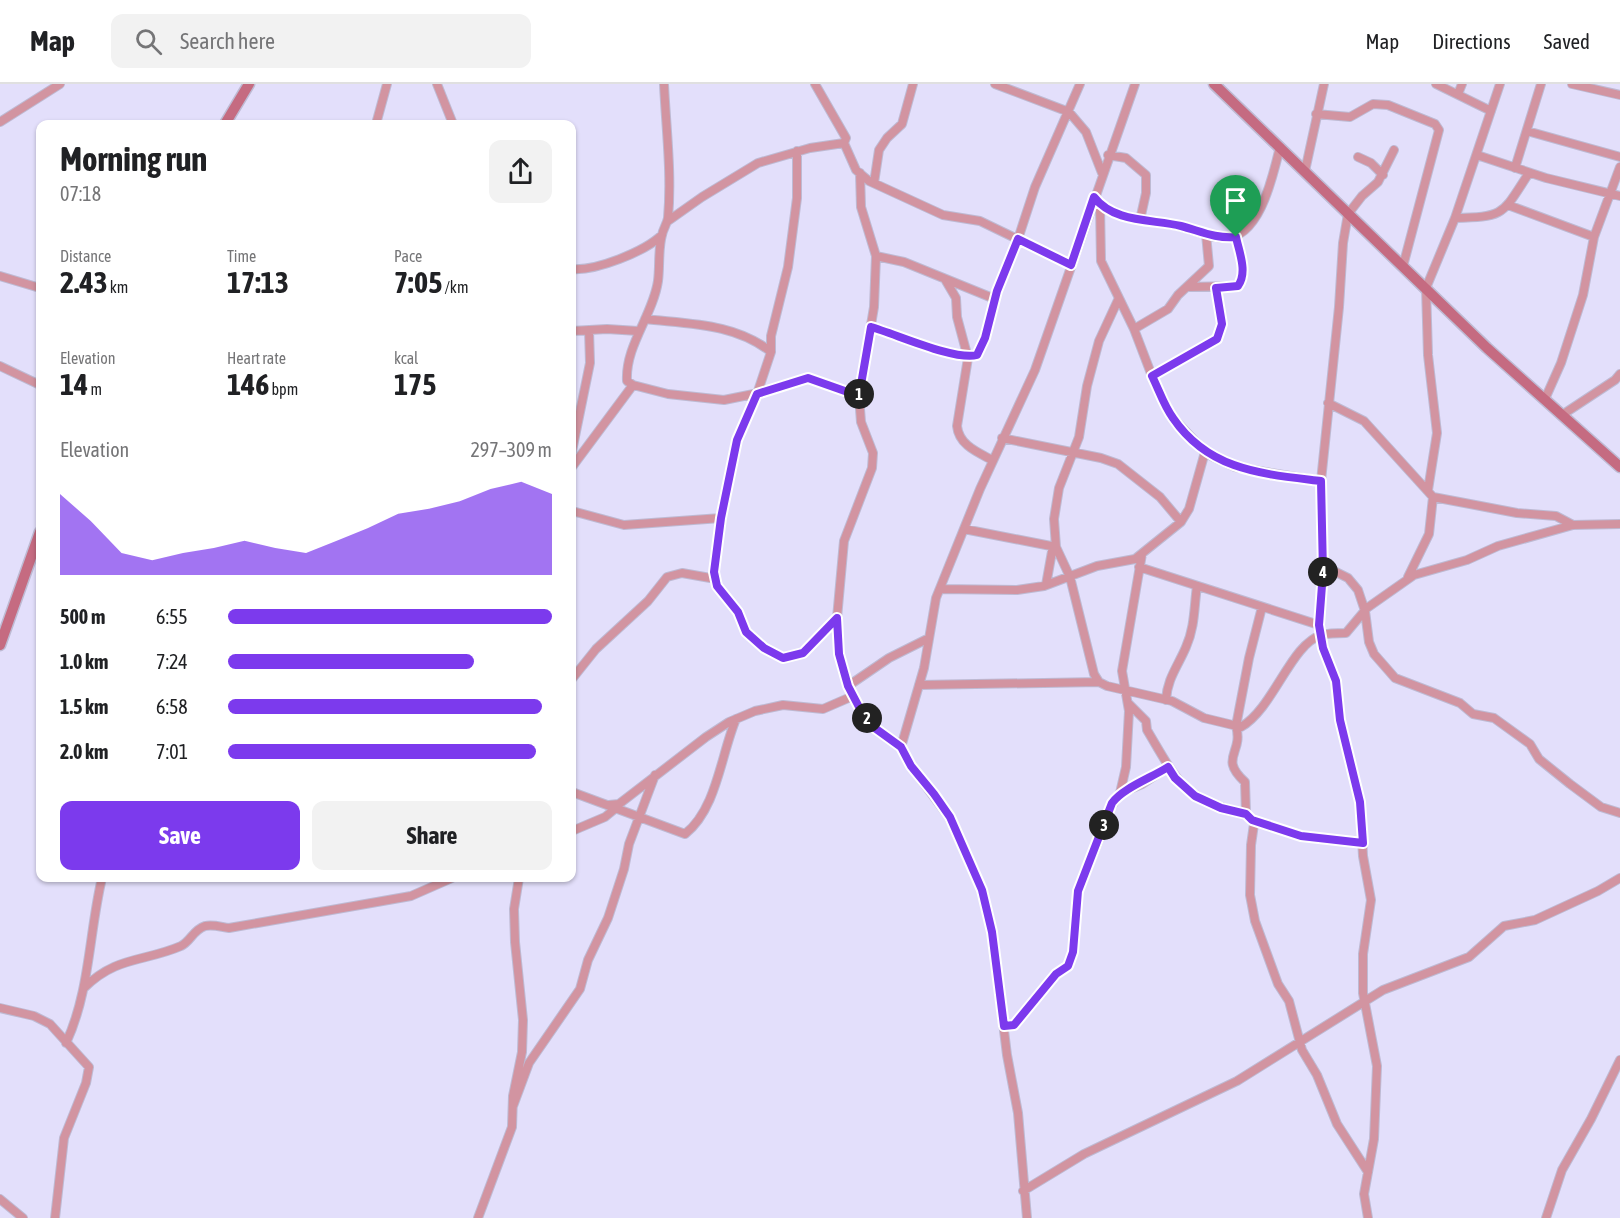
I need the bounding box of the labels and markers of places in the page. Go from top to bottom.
pin [1210,175,1261,237]
pin: 1 [844,379,874,409]
pin: 4 [1308,557,1338,587]
pin: 2 [852,703,882,733]
pin: 3 [1089,810,1119,840]

